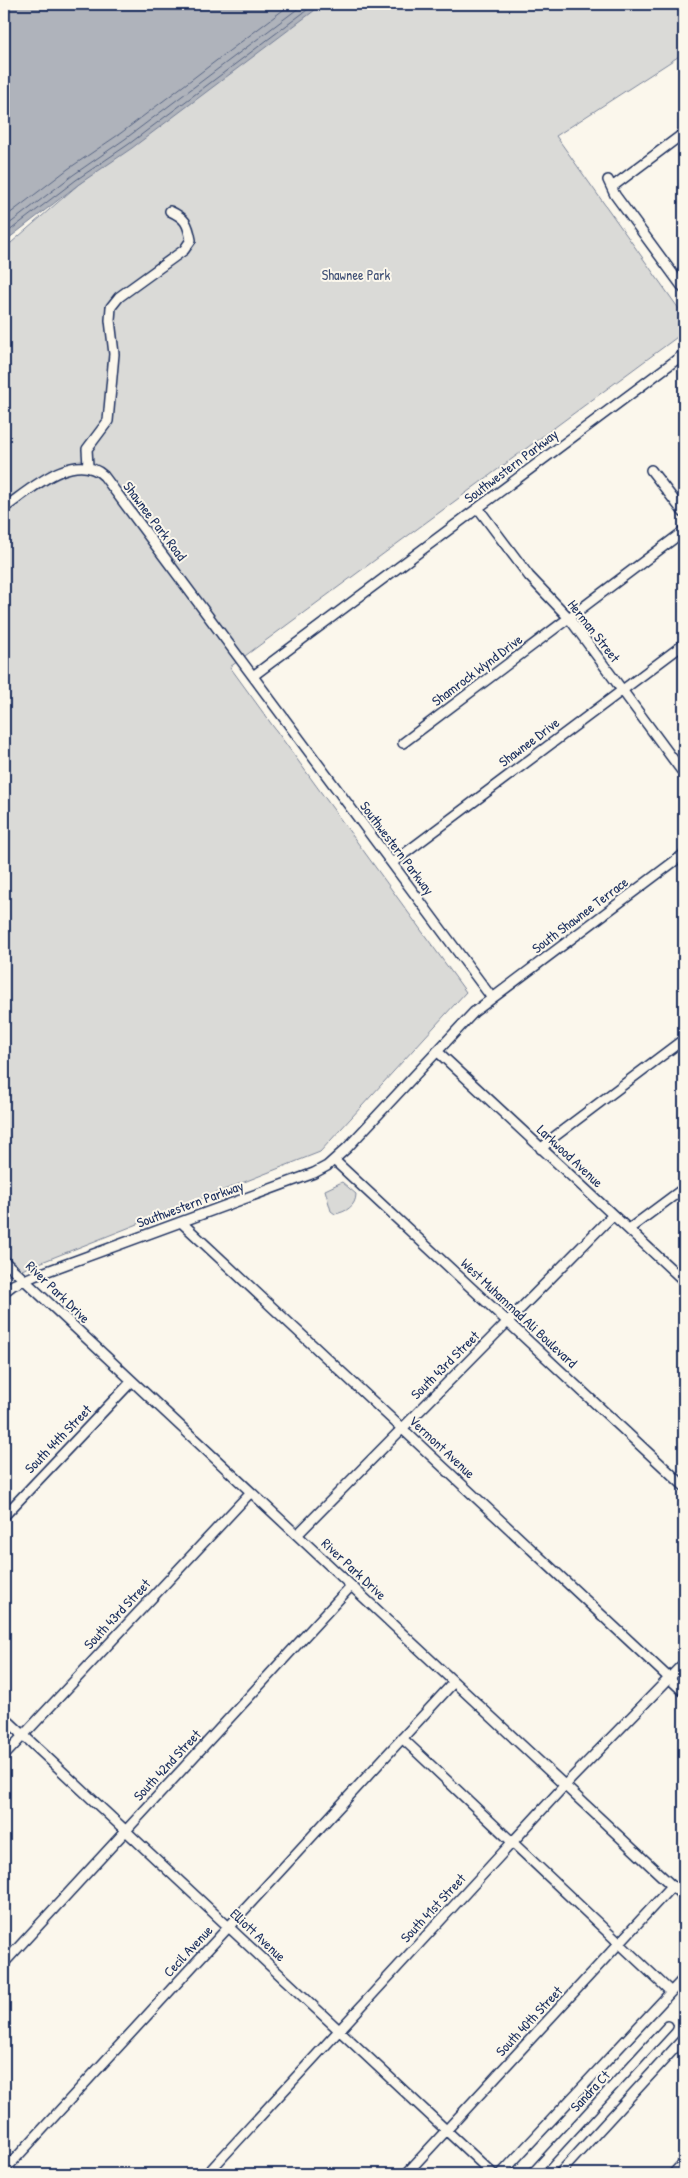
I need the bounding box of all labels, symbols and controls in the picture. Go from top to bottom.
park label: Shawnee Park [322,265,390,284]
street label: Southwestern Parkway [460,424,562,508]
street label: Shawnee Park Road [119,477,192,565]
street label: Herman Street [564,595,625,666]
street label: Shamrock Wynd Drive [428,629,527,711]
street label: Shawnee Drive [494,712,563,771]
street label: Southwestern Parkway [355,797,439,899]
street label: South Shawnee Terrace [528,872,632,957]
street label: Larkwood Avenue [533,1120,608,1191]
street label: Southwestern Parkway [134,1175,246,1233]
street label: West Muhammad Ali Boulevard [457,1254,582,1372]
street label: River Park Drive [22,1256,95,1327]
street label: South 43rd Street [406,1326,483,1403]
street label: South 44th Street [20,1400,95,1477]
street label: Vermont Avenue [405,1411,480,1482]
street label: River Park Drive [318,1534,391,1604]
street label: South 43rd Street [79,1574,154,1653]
street label: South 42nd Street [129,1725,205,1804]
street label: South 41st Street [396,1869,470,1946]
street label: Elliott Avenue [226,1904,290,1966]
street label: Cecil Avenue [159,1920,217,1981]
street label: South 40th Street [491,1981,566,2060]
street label: Sandra Ct [566,2066,614,2116]

